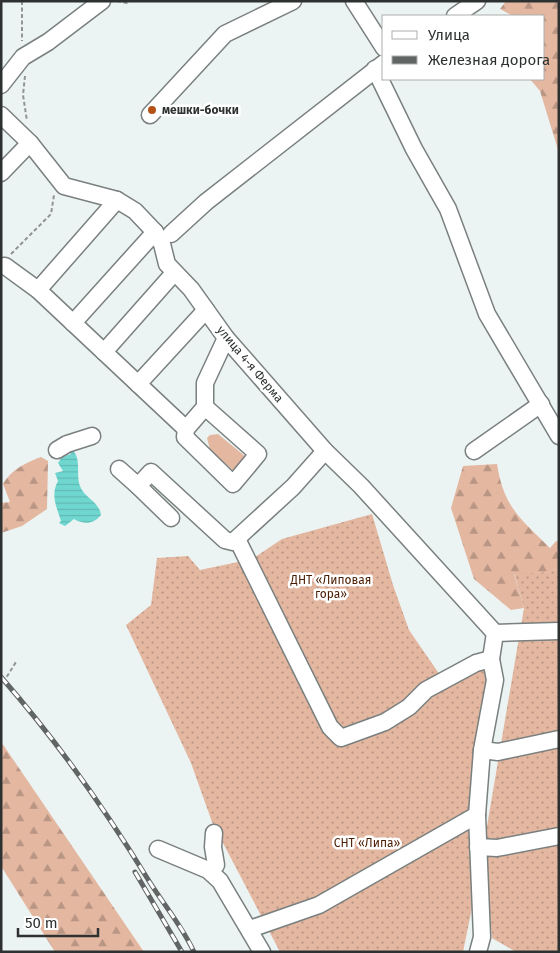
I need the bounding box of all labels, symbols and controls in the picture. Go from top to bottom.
legend [382,15,545,80]
text: Улица [428,26,470,44]
text: Железная дорога [428,51,550,69]
place label: мешки-бочки [162,103,239,117]
marker: мешки-бочки [146,104,158,116]
street label: улица 4-я Ферма [214,323,286,405]
park label: ДНТ «Липовая гора» [290,573,371,601]
park label: СНТ «Липа» [334,836,401,850]
scale bar [18,906,98,938]
text: 50 m [25,914,58,932]

